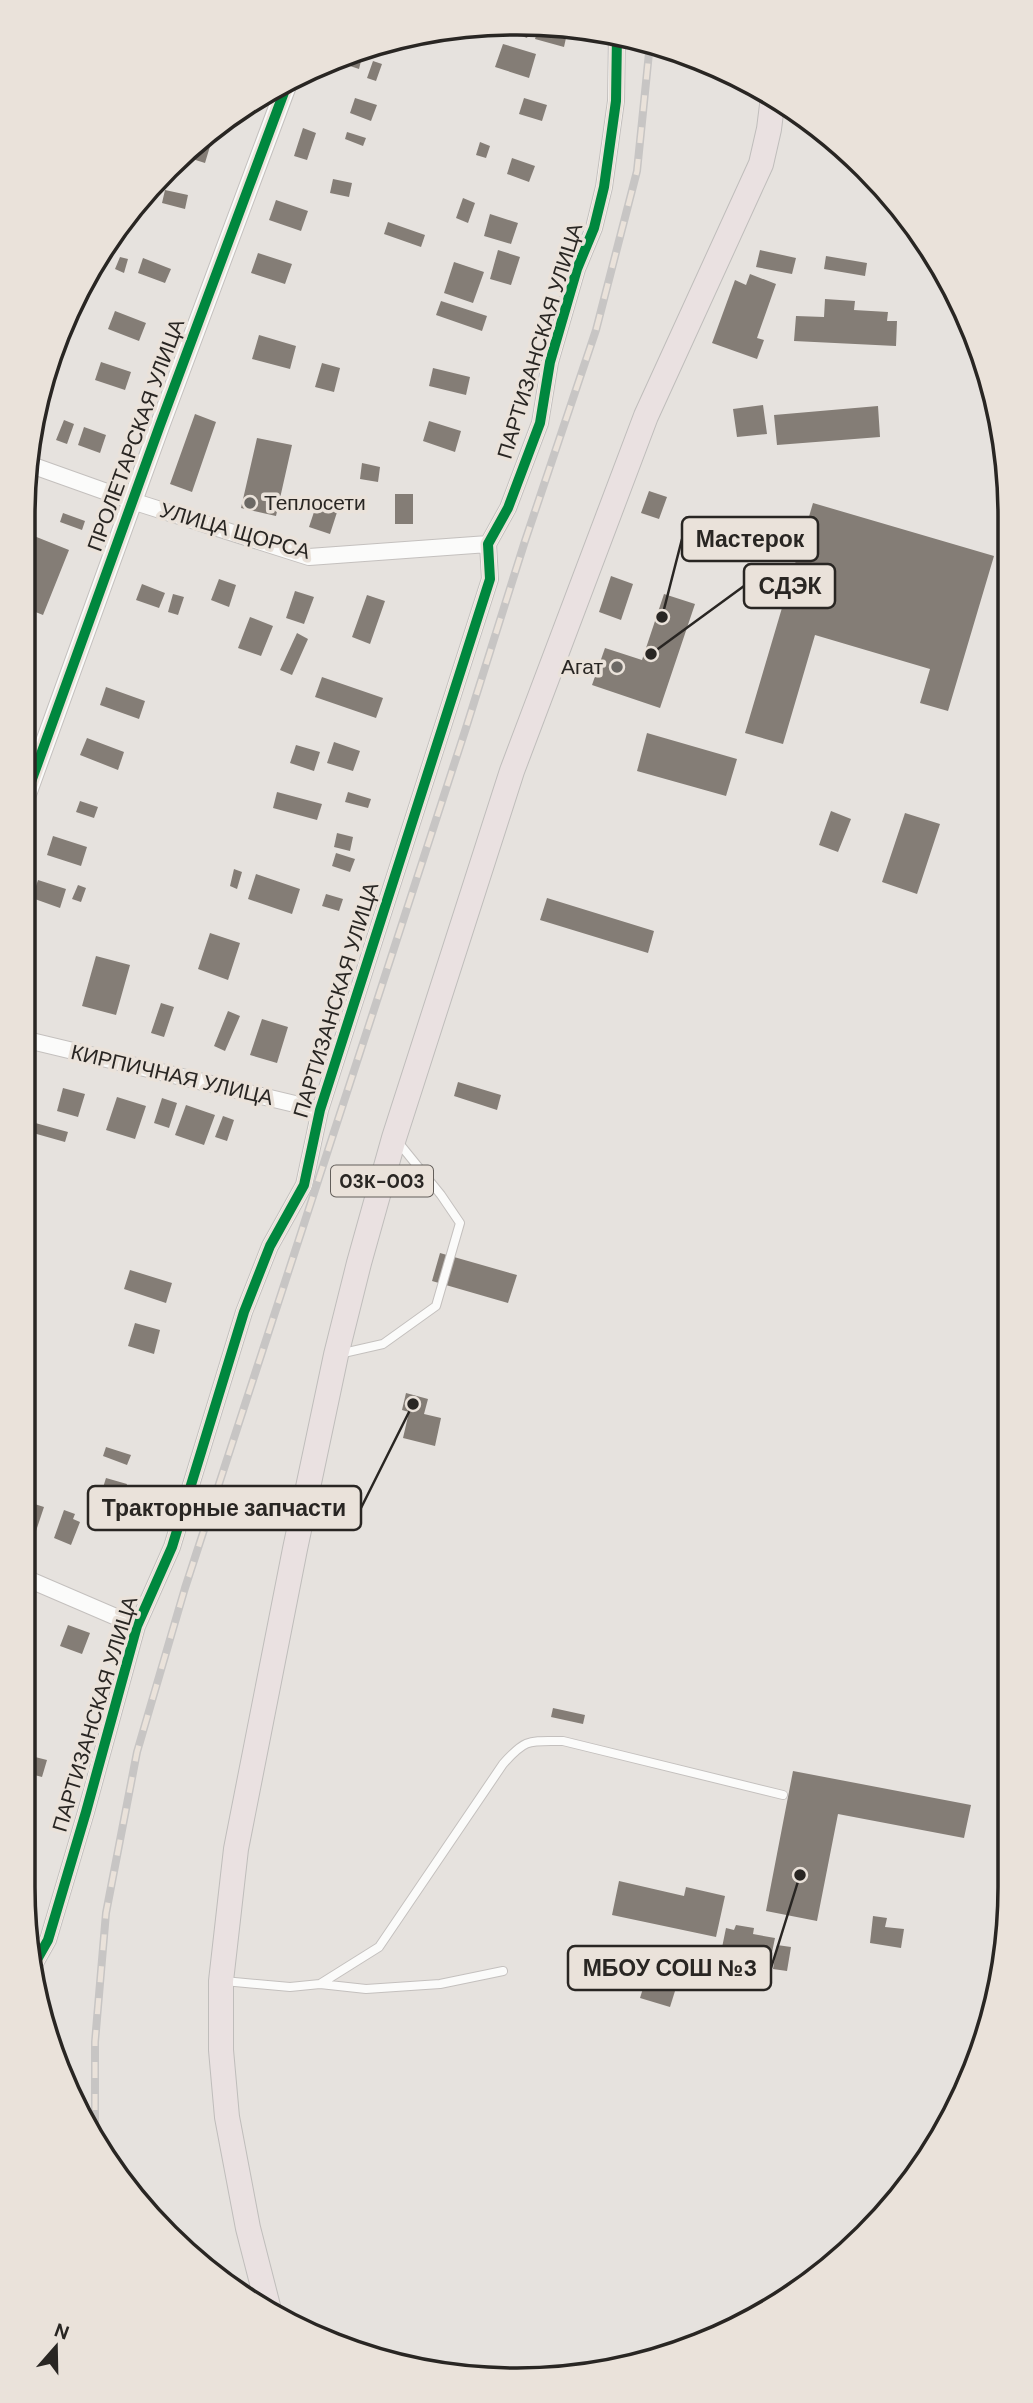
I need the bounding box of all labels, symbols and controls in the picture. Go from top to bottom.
street label: ПАРТИЗАНСКАЯ УЛИЦА [491,220,589,462]
street label: ПРОЛЕТАРСКАЯ УЛИЦА [81,315,191,555]
place label: Теплосети [264,489,366,517]
marker: Теплосети [242,495,258,511]
street label: УЛИЦА ЩОРСА [157,496,313,566]
callout: Мастерок [682,517,818,561]
text: Мастерок [696,524,805,554]
callout: СДЭК [744,564,835,608]
text: СДЭК [758,571,823,601]
place label: Агат [561,653,603,681]
marker: Агат [609,659,625,675]
street label: ПАРТИЗАНСКАЯ УЛИЦА [287,879,385,1121]
street label: КИРПИЧНАЯ УЛИЦА [68,1038,276,1112]
road number: 03К-003 [331,1166,433,1196]
callout: Тракторные запчасти [88,1486,361,1530]
text: Тракторные запчасти [102,1493,346,1523]
street label: ПАРТИЗАНСКАЯ УЛИЦА [46,1593,144,1835]
callout: МБОУ СОШ №3 [568,1946,771,1990]
text: МБОУ СОШ №3 [583,1953,757,1983]
north arrow [21,2312,91,2382]
text: N [51,2317,72,2346]

